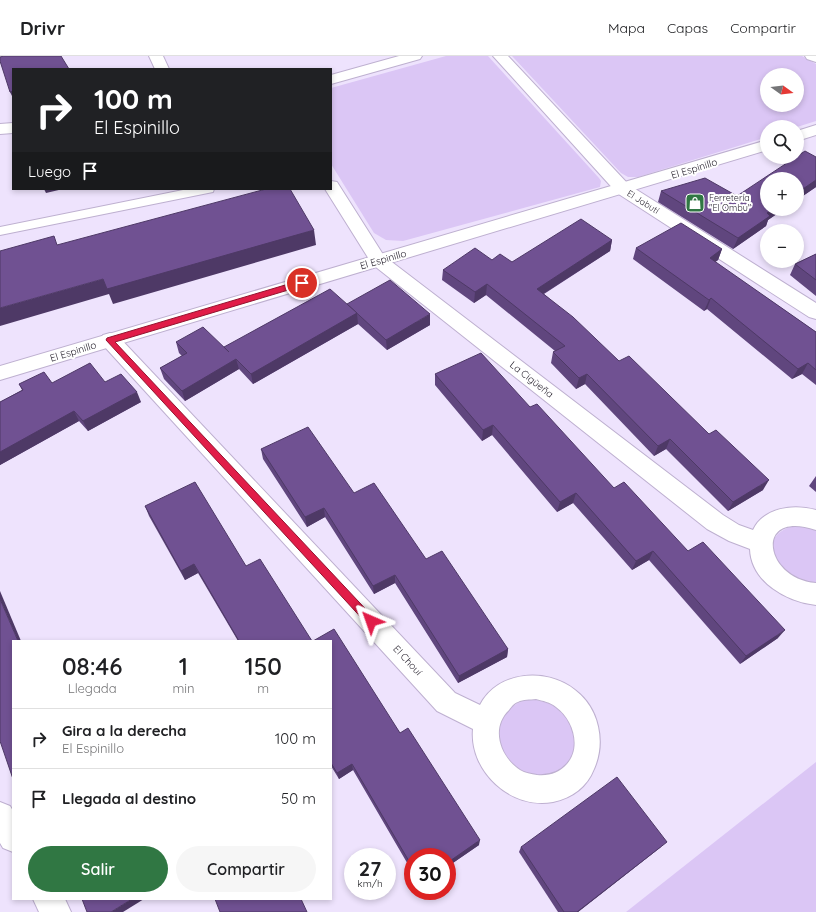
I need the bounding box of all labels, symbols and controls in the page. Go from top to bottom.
text: Drivr [20,16,65,40]
text: Mapa [608,19,645,37]
text: Capas [667,19,708,37]
text: Compartir [730,19,796,37]
north arrow [760,68,804,112]
map controls [760,68,804,268]
text: 100 m [94,81,173,116]
icon: right [28,84,80,136]
text: El Espinillo [94,116,180,139]
button: search [760,120,804,164]
street label: El Espinillo [669,155,719,182]
icon: arrive [79,160,101,182]
text: Luego [28,162,71,181]
button: + [760,172,804,216]
street label: El Jabutí [625,187,661,216]
shop icon: Ferretería "El Ombu" [684,192,706,214]
place label: Ferretería "El Ombu" [709,192,752,213]
button: − [760,224,804,268]
street label: El Espinillo [358,247,408,272]
pin [285,266,319,300]
icon: arrive [291,272,313,294]
street label: El Espinillo [48,338,98,365]
street label: La Cigüeña [507,358,556,401]
position arrow [350,600,392,642]
street label: El Chouí [390,642,426,679]
text: 08:46 [62,651,122,681]
text: 1 [179,651,188,681]
text: 150 [245,651,282,681]
text: Llegada [68,680,117,696]
text: min [172,680,195,696]
text: m [257,680,269,696]
text: Gira a la derecha [62,721,187,740]
icon: right [28,728,50,750]
text: 100 m [275,729,316,748]
text: El Espinillo [62,740,124,756]
icon: arrive [28,788,50,810]
text: Llegada al destino [62,789,196,808]
text: 50 m [281,789,316,808]
button: Salir [28,846,168,892]
button: Compartir [176,846,316,892]
speed limit sign: 30 [404,848,456,900]
text: 27 [359,856,381,881]
text: km/h [357,877,383,890]

